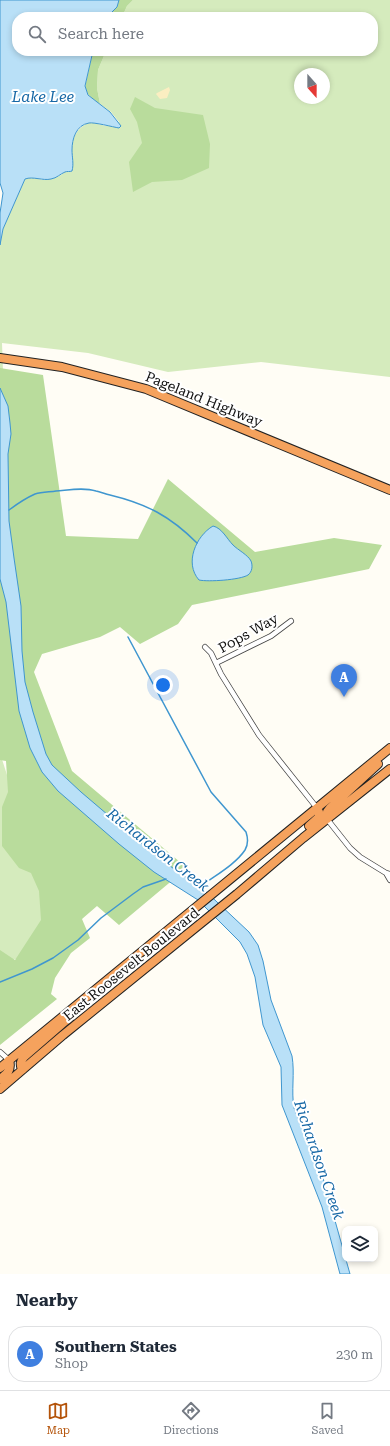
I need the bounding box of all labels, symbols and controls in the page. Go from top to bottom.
search box [12,12,378,56]
icon: search [26,23,48,45]
text: Search here [58,25,144,43]
north arrow [294,68,330,104]
water label: Lake Lee [11,88,75,106]
street label: Pageland Highway [143,368,265,430]
street label: Pops Way [215,610,281,656]
pin: A [331,664,357,697]
your location [153,675,173,695]
water label: Richardson Creek [102,804,213,896]
street label: East Roosevelt Boulevard [60,904,202,1024]
water label: Richardson Creek [290,1097,348,1223]
map controls [342,1226,378,1262]
button: layers [342,1226,378,1262]
text: Nearby [16,1290,78,1310]
text: Southern States [55,1338,177,1356]
text: A [25,1347,35,1362]
text: 230 m [336,1347,373,1362]
text: Shop [55,1356,88,1371]
tab: Map [47,1400,70,1437]
tab: Directions [163,1400,218,1437]
tab: Saved [312,1400,343,1437]

